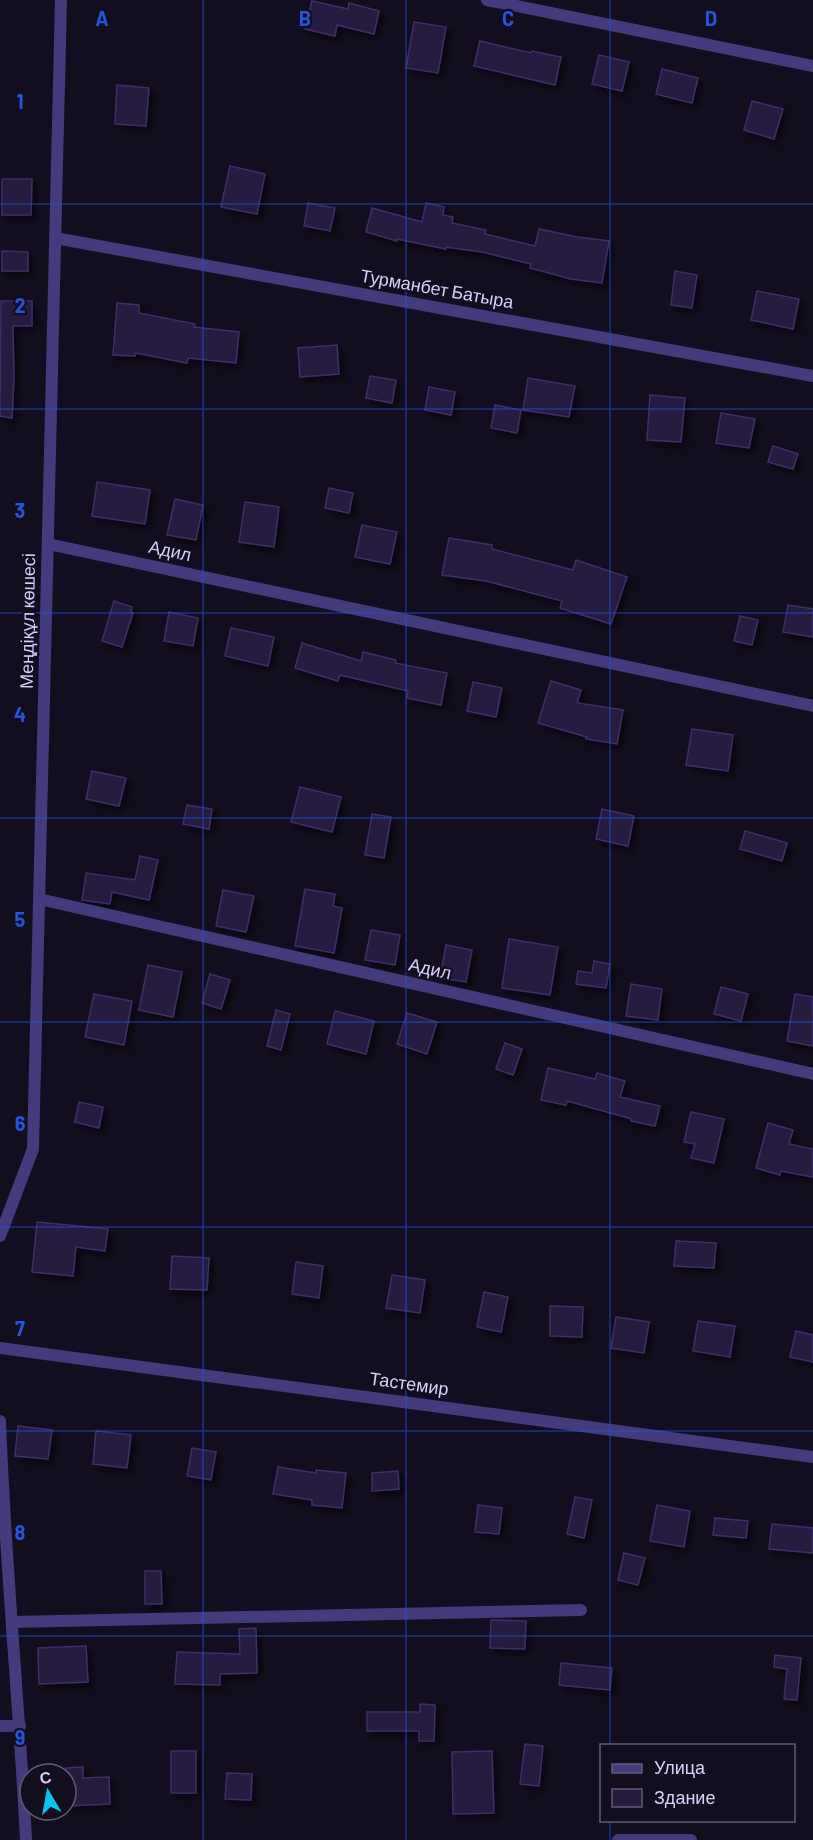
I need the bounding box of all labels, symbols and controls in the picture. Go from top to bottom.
text: A [95,6,109,30]
text: B [299,6,311,30]
text: C [502,6,514,30]
text: D [705,6,717,30]
text: 1 [16,89,24,113]
street label: Турманбет Батыра [359,264,516,312]
text: 2 [14,293,26,317]
text: 3 [15,498,25,522]
street label: Адил [147,535,194,565]
street label: Меңдіқұл көшесі [15,553,39,689]
text: 4 [14,702,26,726]
text: 5 [15,907,26,931]
street label: Адил [407,952,454,984]
text: 6 [15,1111,26,1135]
text: 7 [15,1316,25,1340]
street label: Тастемир [368,1367,450,1399]
text: 8 [15,1520,26,1544]
text: 9 [15,1725,25,1749]
legend [600,1744,795,1822]
text: Улица [654,1756,706,1778]
north arrow [18,1762,78,1822]
text: С [38,1766,53,1787]
text: Здание [654,1786,715,1808]

